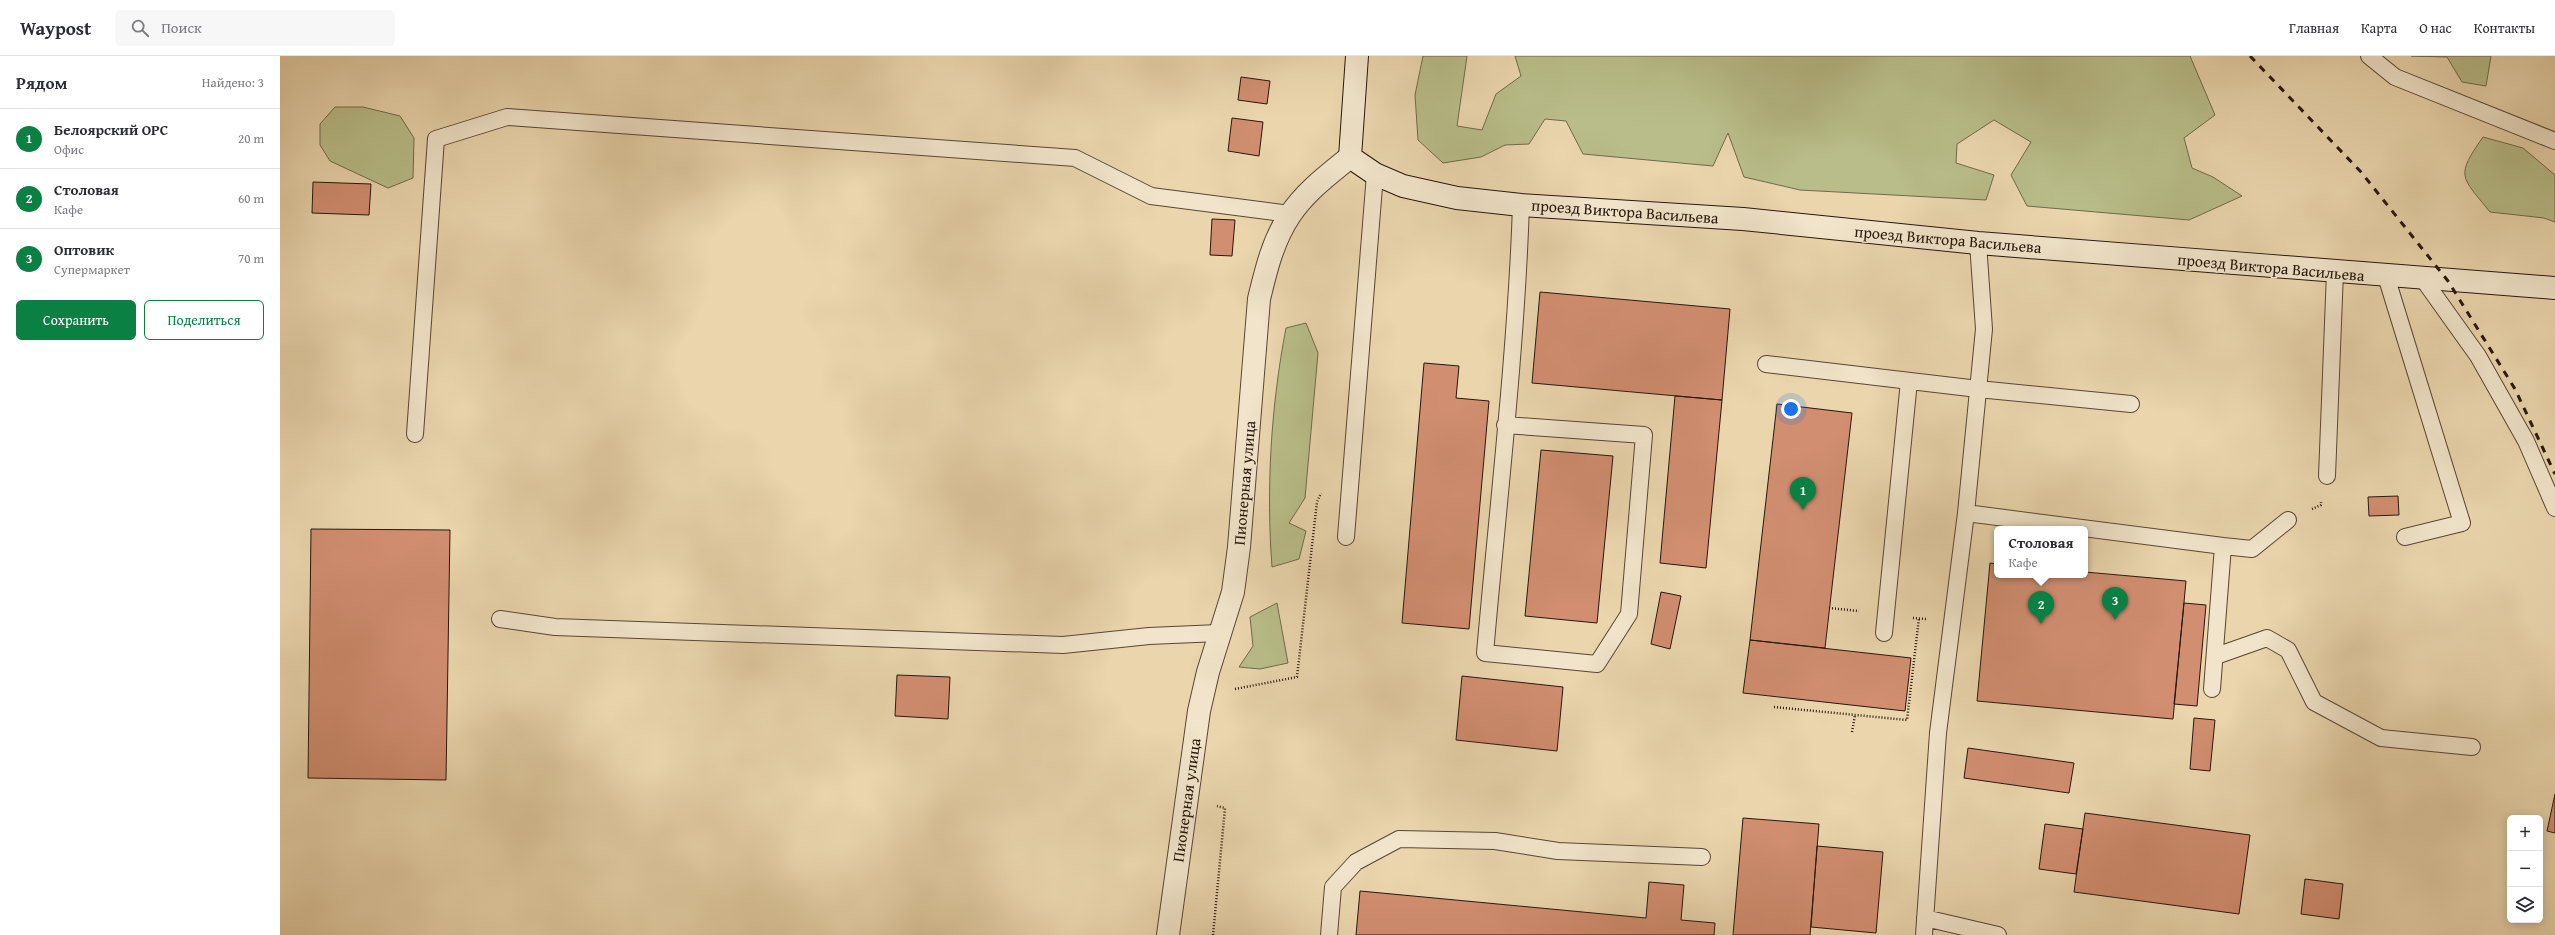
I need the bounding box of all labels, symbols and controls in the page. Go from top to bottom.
search box [115,10,395,46]
text: Waypost [20,14,91,42]
icon: search [129,17,151,39]
text: Поиск [161,17,202,38]
text: Главная [2289,18,2339,38]
text: Карта [2361,18,2397,38]
text: О нас [2419,18,2452,38]
text: Контакты [2474,18,2535,38]
text: Рядом [16,70,67,95]
text: Найдено: 3 [202,73,264,92]
text: Белоярский ОРС [54,119,168,140]
text: 1 [26,129,32,148]
text: 20 m [238,129,264,148]
text: Офис [54,140,84,159]
text: Столовая [54,179,119,200]
text: 2 [26,189,32,208]
text: 60 m [238,189,264,208]
street label: проезд Виктора Васильева [1531,192,1720,230]
text: Кафе [54,200,83,219]
street label: проезд Виктора Васильева [1853,219,2043,259]
text: Оптовик [54,239,114,260]
street label: проезд Виктора Васильева [2176,247,2366,287]
text: 3 [26,249,32,268]
text: 70 m [238,249,264,268]
text: Супермаркет [54,260,130,279]
button: Сохранить [16,300,136,340]
button: Поделиться [144,300,264,340]
your location [1781,399,1801,419]
street label: Пионерная улица [1227,419,1261,546]
pin: 1 [1790,477,1816,510]
popup [1994,526,2088,578]
text: Столовая [2009,532,2073,553]
text: Кафе [2009,553,2038,572]
pin: 3 [2102,587,2128,620]
pin: 2 [2028,591,2054,624]
street label: Пионерная улица [1165,736,1207,864]
map controls [2507,815,2543,923]
button: + [2507,815,2543,851]
button: − [2507,851,2543,887]
button: layers [2507,887,2543,923]

